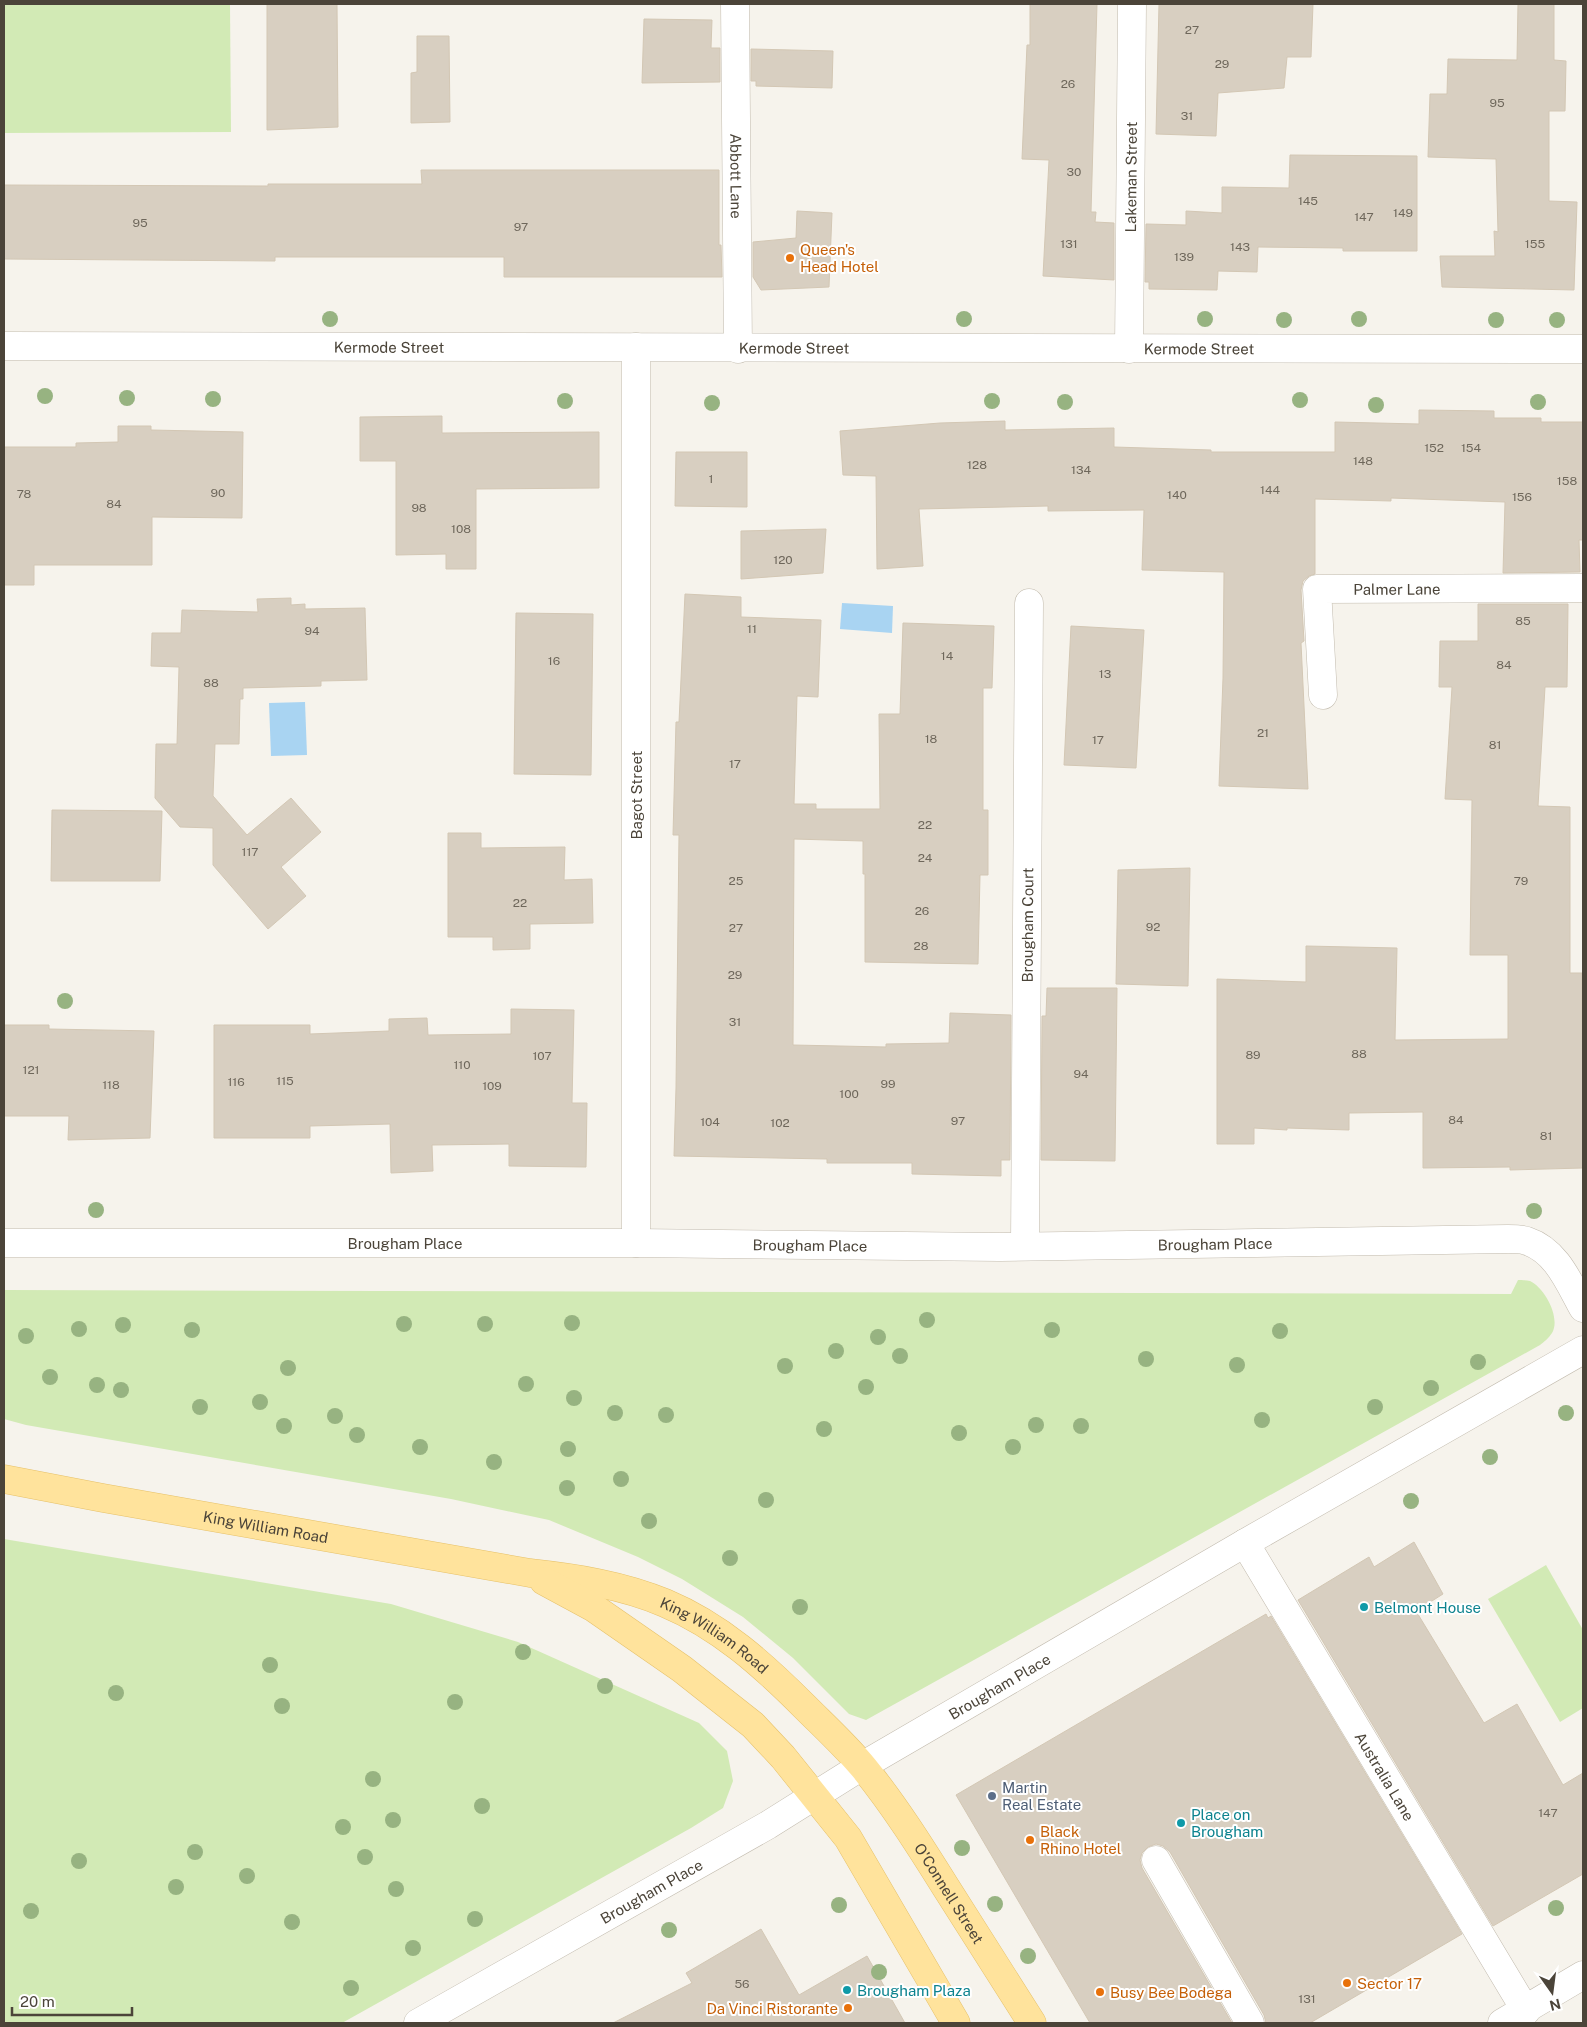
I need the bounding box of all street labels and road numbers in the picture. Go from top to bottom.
street label: Lakeman Street [1122,121,1139,232]
street label: Abbott Lane [728,133,745,219]
street label: Kermode Street [334,338,444,355]
street label: Kermode Street [739,339,849,356]
street label: Kermode Street [1144,340,1254,357]
street label: Palmer Lane [1353,580,1440,597]
street label: Bagot Street [628,750,645,839]
street label: Brougham Court [1018,867,1036,983]
street label: Brougham Place [1157,1234,1272,1253]
street label: Brougham Place [348,1235,462,1252]
street label: Brougham Place [752,1236,867,1254]
street label: King William Road [202,1507,329,1546]
street label: King William Road [658,1593,772,1676]
street label: Brougham Place [945,1650,1053,1722]
street label: Australia Lane [1352,1729,1418,1824]
street label: O'Connell Street [911,1840,988,1947]
street label: Brougham Place [597,1855,705,1927]

